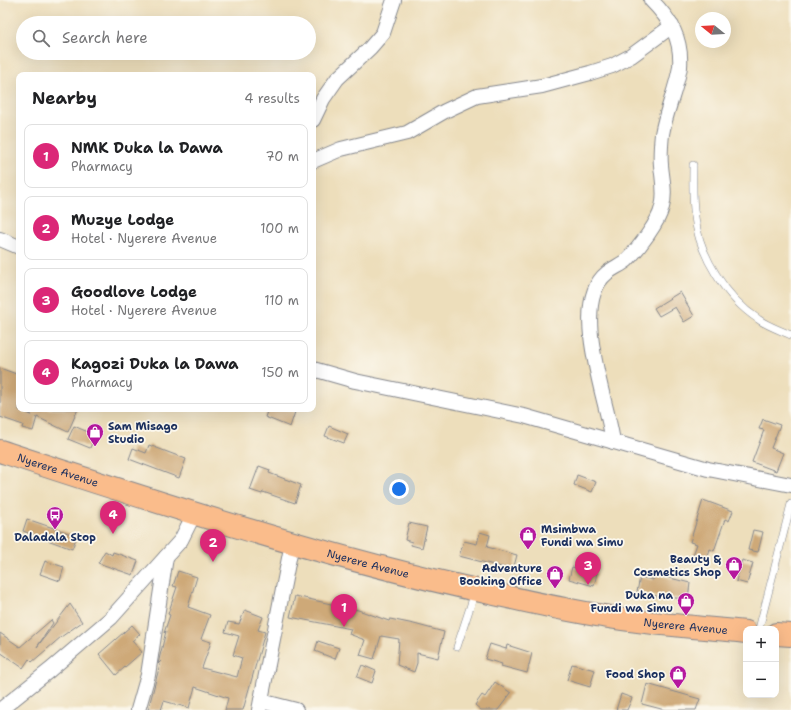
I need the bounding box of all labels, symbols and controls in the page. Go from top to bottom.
north arrow [695,12,731,48]
search box [16,16,316,60]
icon: search [30,27,52,49]
text: Search here [62,28,148,48]
text: Nearby [32,87,97,109]
text: 4 results [244,90,300,107]
text: NMK Duka la Dawa [71,138,223,158]
text: 1 [43,148,49,165]
text: 70 m [265,148,299,165]
text: Pharmacy [71,158,133,175]
text: Muzye Lodge [71,210,174,230]
text: 2 [41,220,51,237]
text: 100 m [260,220,299,237]
text: Hotel · Nyerere Avenue [71,230,217,247]
text: Goodlove Lodge [71,282,197,302]
text: 3 [41,292,51,309]
text: 110 m [264,292,299,309]
text: Hotel · Nyerere Avenue [71,302,217,319]
text: Kagozi Duka la Dawa [71,354,239,374]
text: 4 [41,364,51,381]
text: 150 m [261,364,299,381]
text: Pharmacy [71,374,133,391]
place label: Sam Misago Studio [108,419,178,447]
shop icon: Sam Misago Studio [85,422,105,447]
street label: Nyerere Avenue [15,450,101,490]
your location [389,479,409,499]
pin: 4 [100,501,126,534]
bus stop icon: Daladala Stop [45,505,65,530]
place label: Msimbwa Fundi wa Simu [541,522,623,550]
shop icon: Msimbwa Fundi wa Simu [518,525,538,550]
pin: 2 [200,529,226,562]
place label: Daladala Stop [14,530,96,545]
street label: Nyerere Avenue [325,545,411,581]
pin: 3 [575,552,601,585]
place label: Beauty & Cosmetics Shop [634,552,721,580]
shop icon: Beauty & Cosmetics Shop [724,555,744,580]
place label: Adventure Booking Office [459,561,542,589]
shop icon: Adventure Booking Office [545,564,565,589]
place label: Duka na Fundi wa Simu [591,588,673,616]
shop icon: Duka na Fundi wa Simu [676,591,696,616]
pin: 1 [331,594,357,627]
street label: Nyerere Avenue [643,614,728,638]
map controls [743,626,779,698]
button: + [743,626,779,662]
button: − [743,662,779,698]
shop icon: Food Shop [668,664,688,689]
place label: Food Shop [606,667,665,682]

